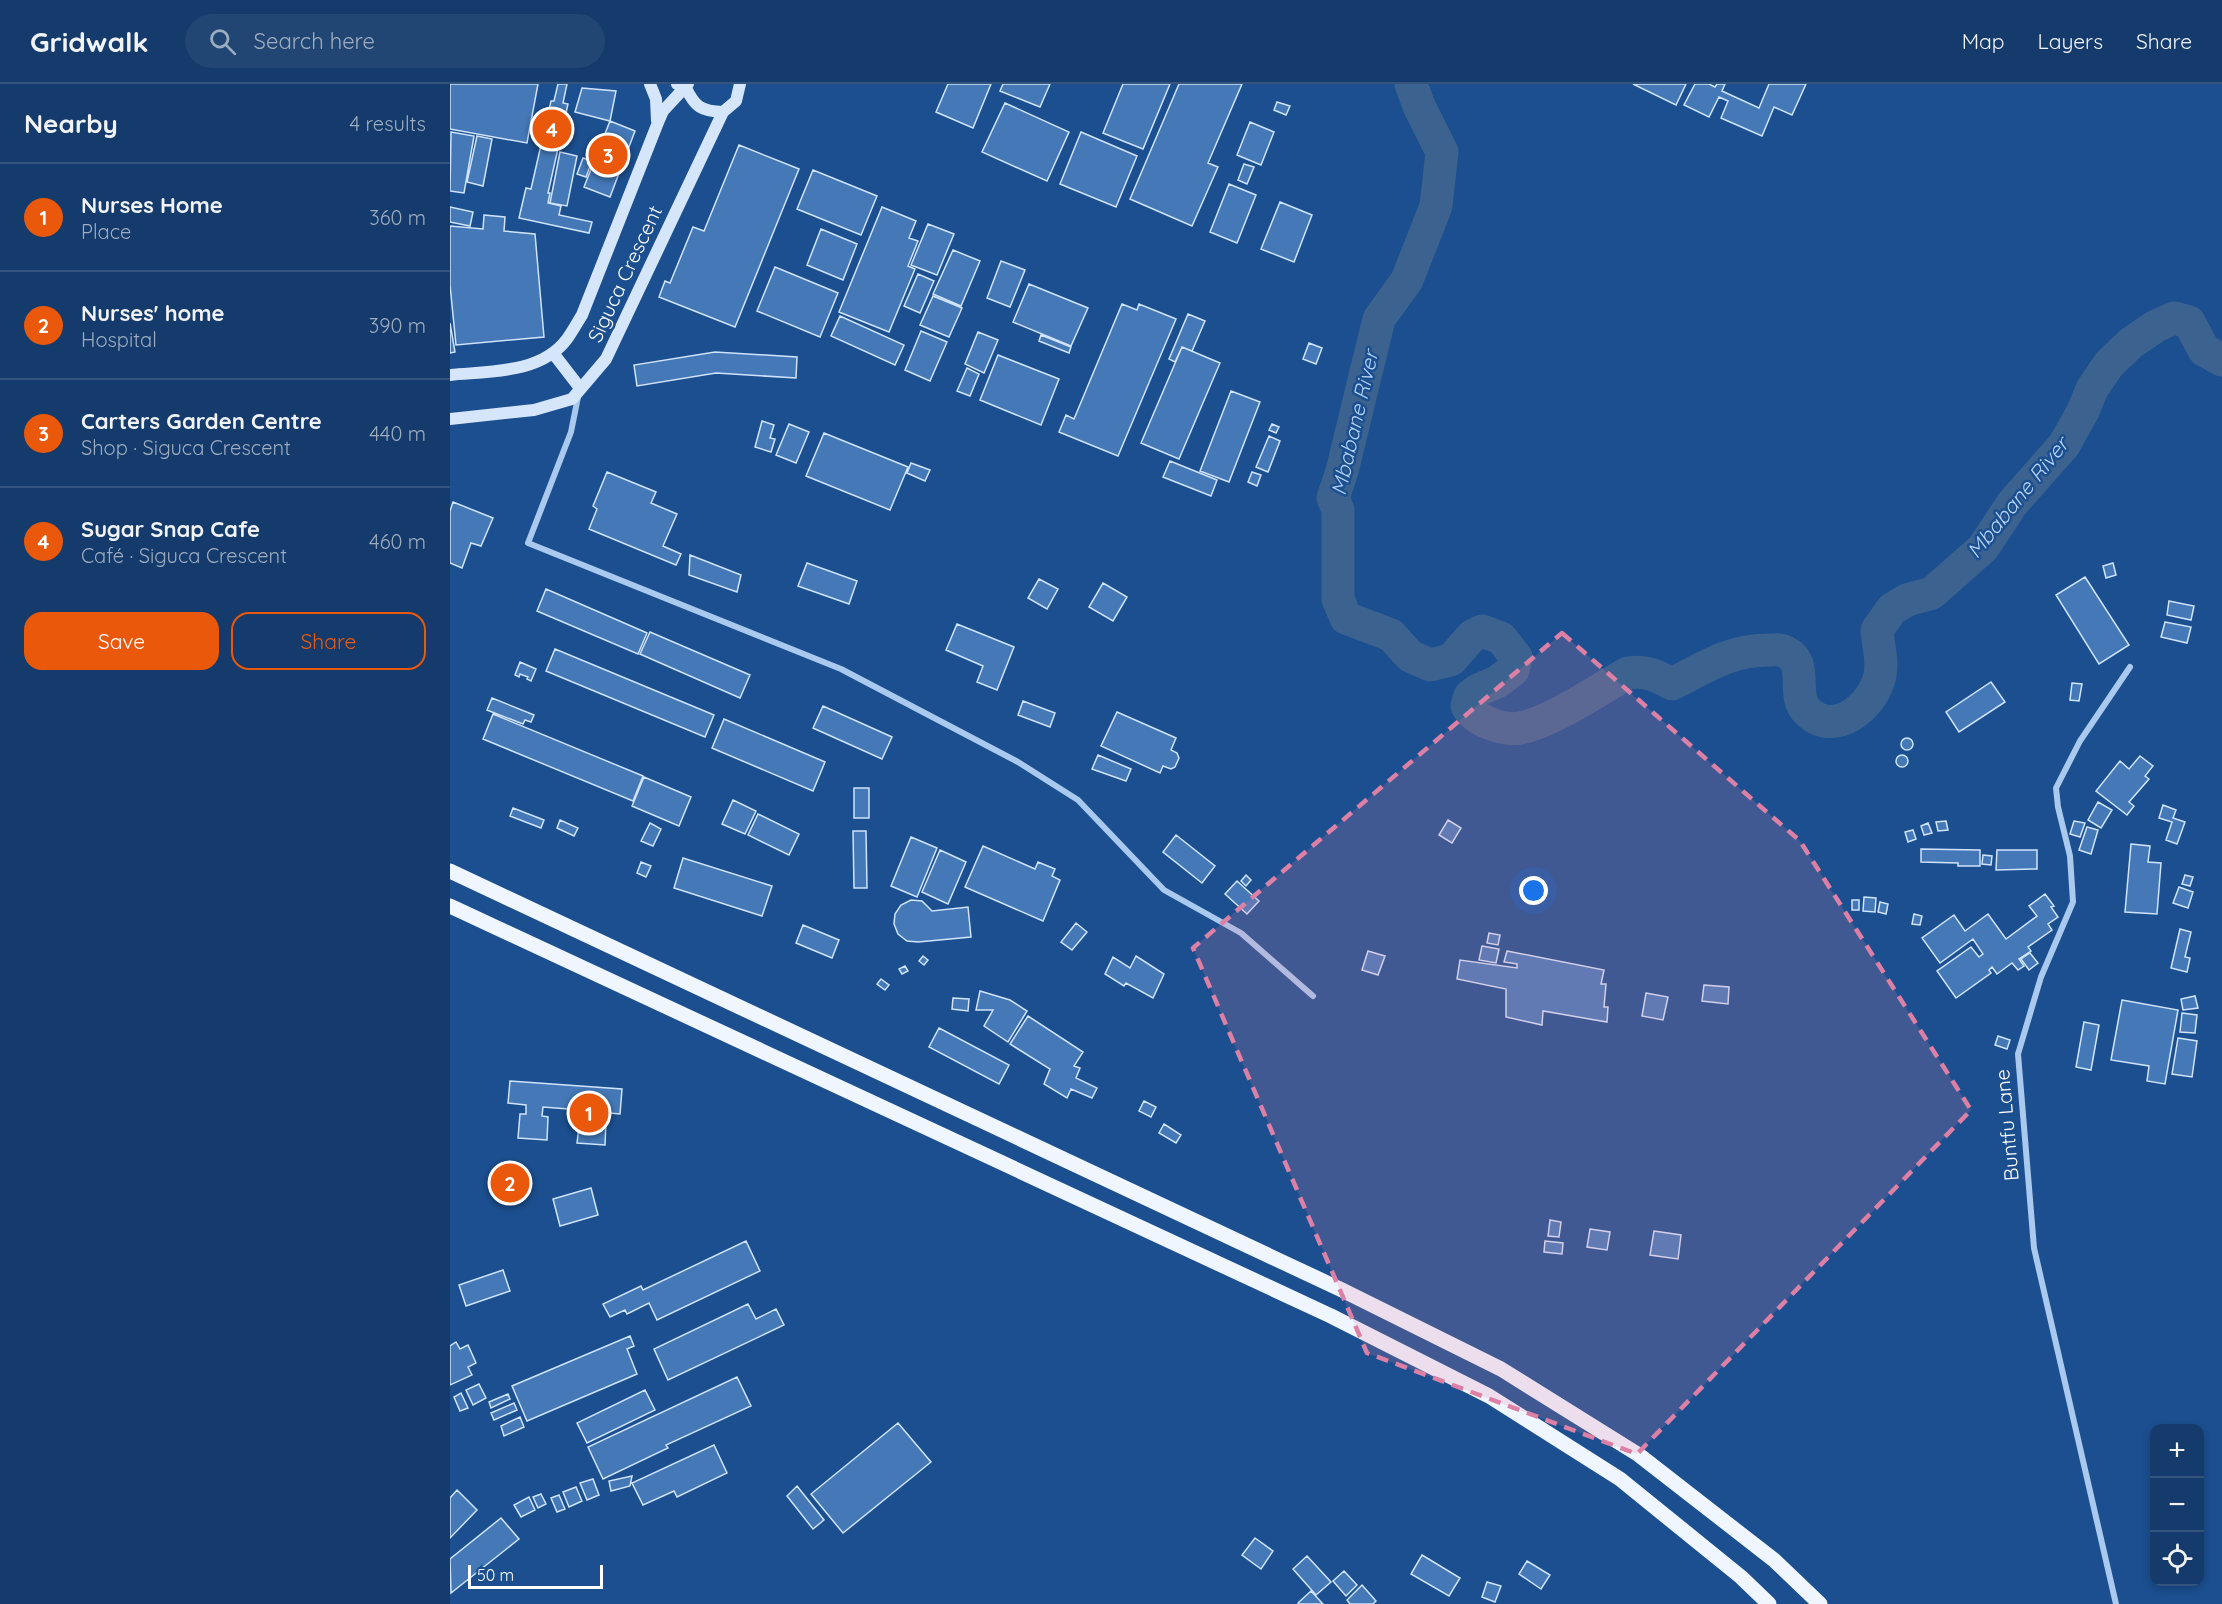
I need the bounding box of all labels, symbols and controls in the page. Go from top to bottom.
search box [185,14,605,68]
text: Gridwalk [30,24,149,59]
icon: search [206,25,239,58]
text: Search here [254,27,375,55]
text: Map [1962,28,2005,54]
text: Layers [2038,28,2103,54]
text: Share [2136,28,2192,54]
pin: 4 [532,106,572,152]
text: Nearby [24,107,118,140]
text: 4 results [350,111,426,136]
pin: 3 [588,132,628,178]
text: Nurses Home [81,191,223,219]
street label: Siguca Crescent [582,201,667,346]
text: 1 [40,205,47,230]
text: 360 m [369,205,426,230]
text: Place [81,219,131,244]
text: Nurses' home [81,299,225,327]
text: 2 [38,313,49,338]
text: 390 m [369,313,426,338]
text: Hospital [81,327,157,352]
water label: Mbabane River [1325,345,1384,498]
text: Carters Garden Centre [81,407,322,435]
text: 3 [38,421,49,446]
text: 440 m [369,421,426,446]
water label: Mbabane River [1961,430,2076,563]
text: Shop · Siguca Crescent [81,435,291,460]
text: Sugar Snap Cafe [81,515,260,543]
text: 4 [38,529,49,554]
text: 460 m [369,529,426,554]
text: Café · Siguca Crescent [81,543,287,568]
button: Save [24,612,219,670]
button: Share [231,612,426,670]
your location [1519,876,1548,905]
street label: Buntfu Lane [1989,1068,2024,1182]
pin: 1 [570,1090,608,1136]
pin: 2 [490,1160,530,1206]
map controls [2150,1424,2204,1586]
button: + [2150,1424,2204,1478]
button: − [2150,1478,2204,1532]
button: locate [2150,1532,2204,1586]
scale bar [468,1562,603,1590]
text: 50 m [477,1565,514,1585]

